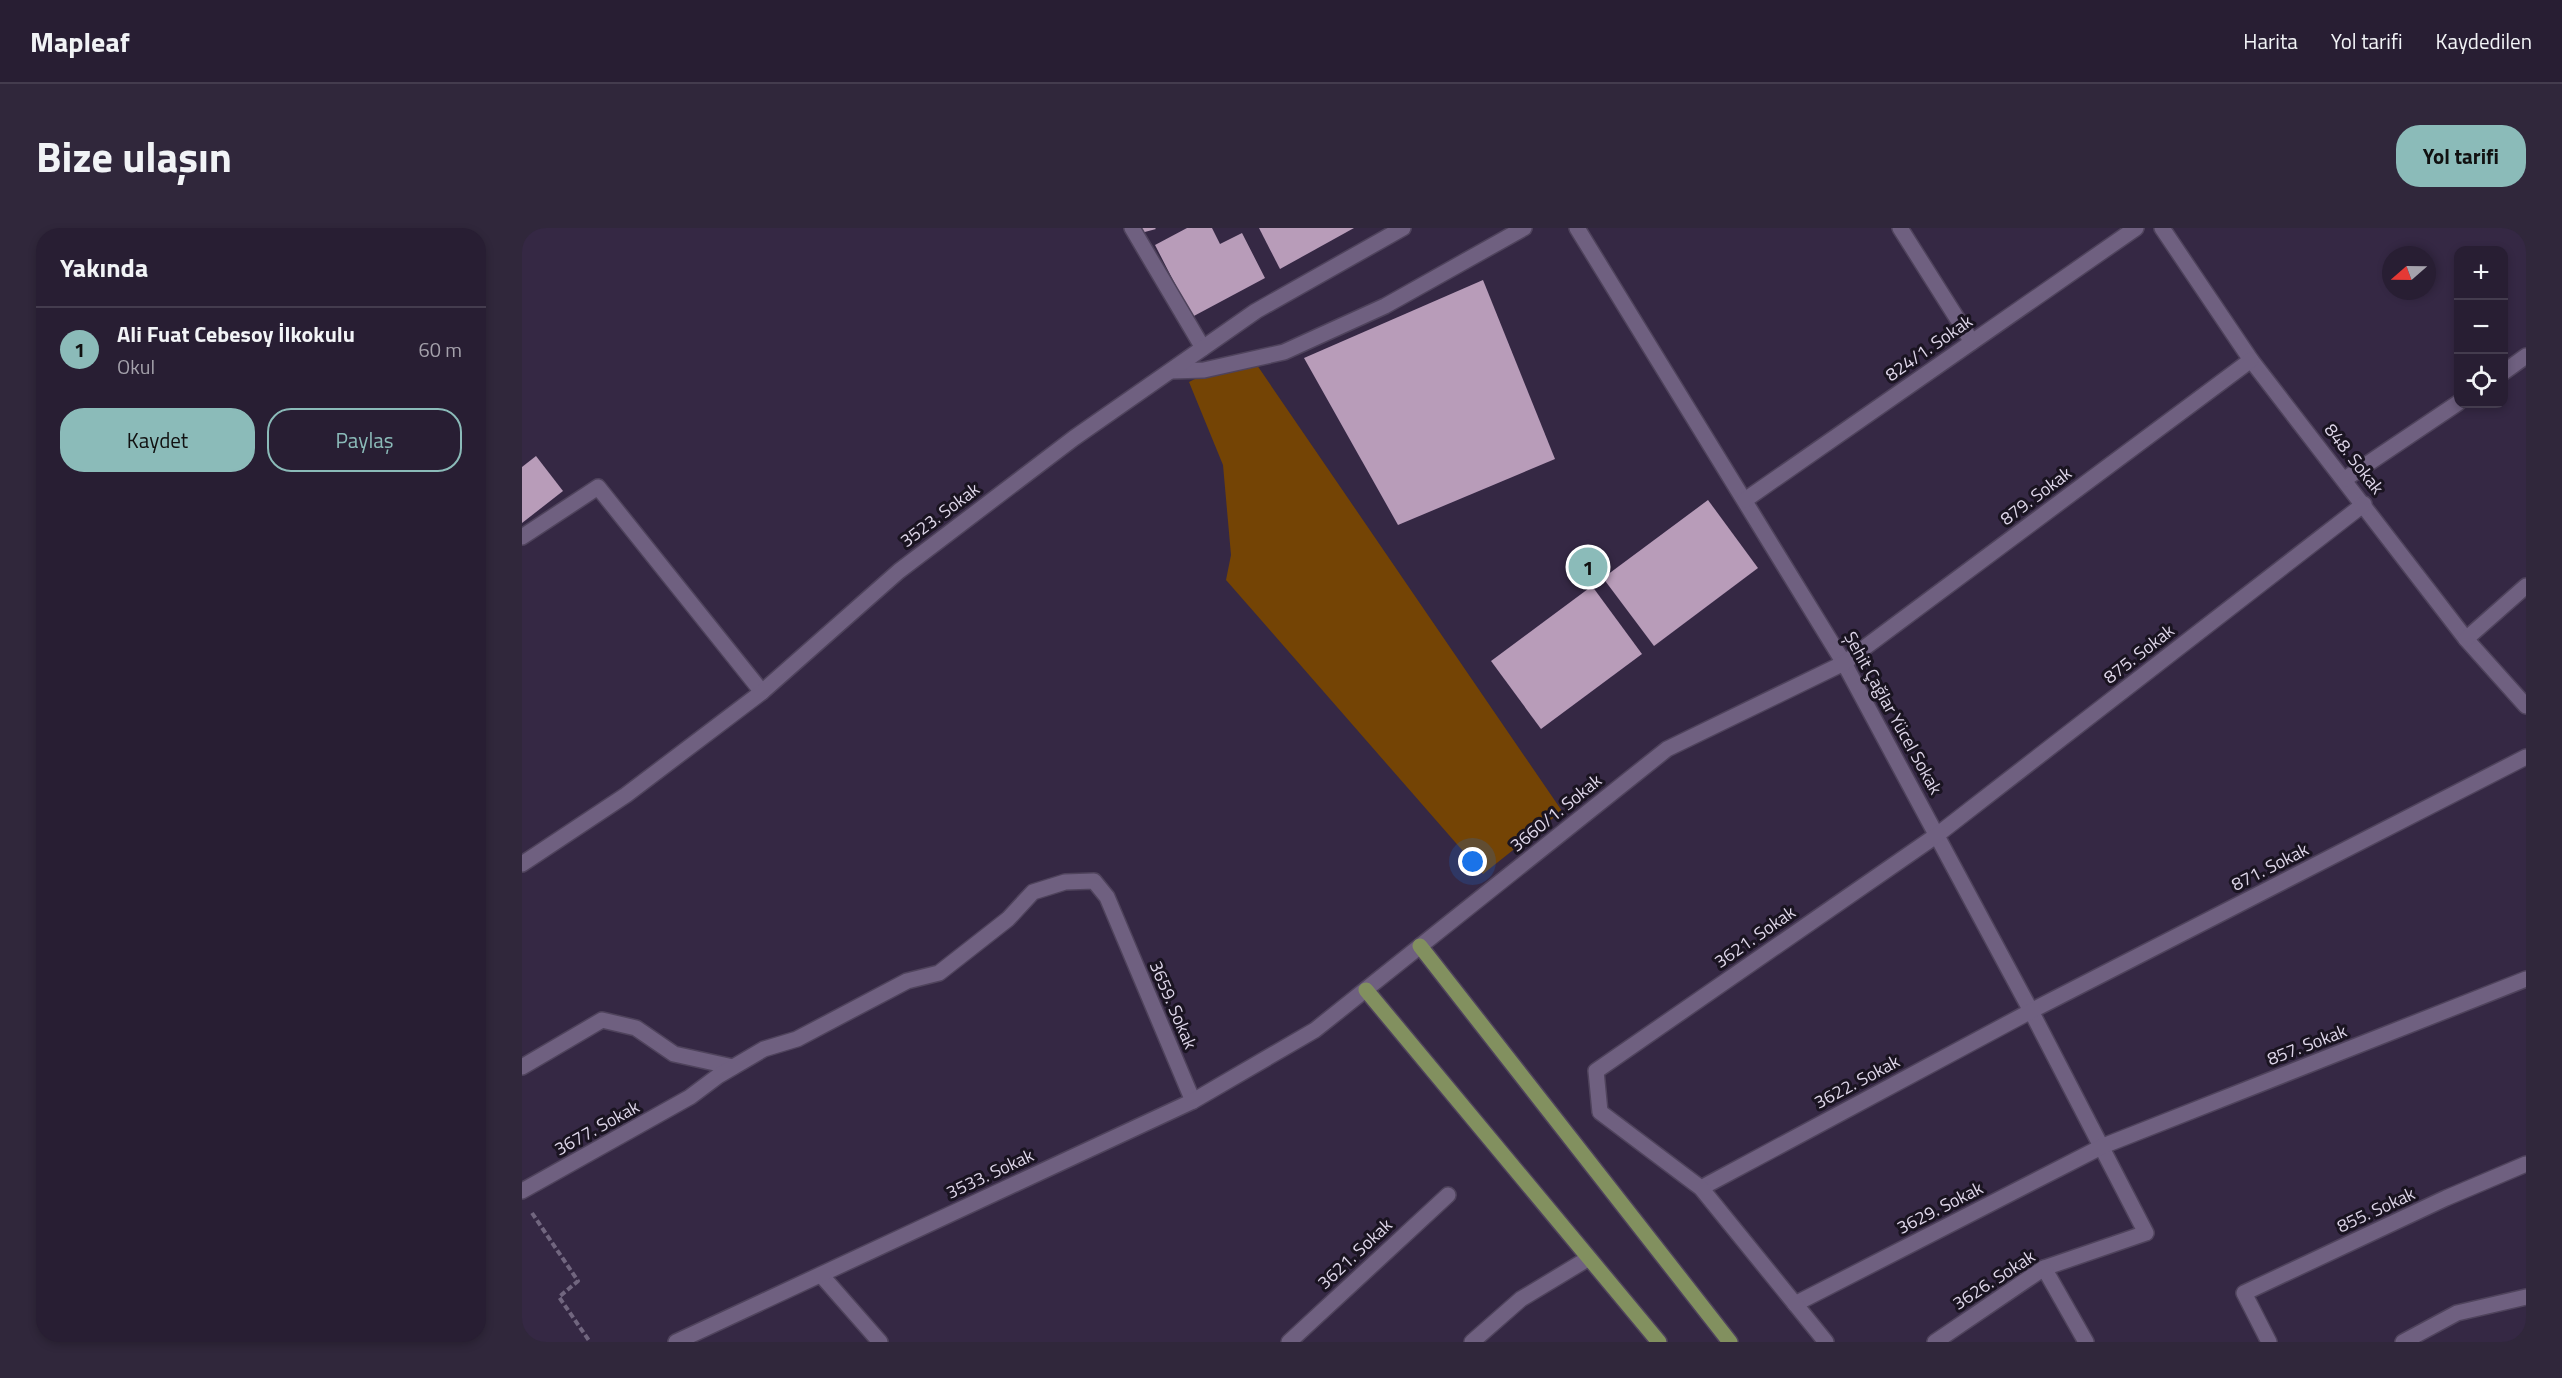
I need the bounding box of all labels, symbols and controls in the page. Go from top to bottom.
text: Mapleaf [30,20,130,63]
text: Harita [2243,25,2298,57]
text: Yol tarifi [2331,25,2403,57]
text: Kaydedilen [2436,25,2532,57]
text: Bize ulaşın [36,124,232,188]
button: Yol tarifi [2396,125,2526,187]
north arrow [2382,246,2436,300]
map controls [2454,246,2508,408]
button: + [2454,246,2508,300]
text: Yakında [60,248,148,287]
button: − [2454,300,2508,354]
street label: 824/1. Sokak [1880,307,1978,388]
text: Ali Fuat Cebesoy İlkokulu [117,317,355,351]
text: 1 [74,334,85,365]
text: 60 m [418,334,462,365]
text: Okul [117,351,155,382]
button: locate [2454,354,2508,408]
button: Kaydet [60,408,255,472]
button: Paylaş [267,408,462,472]
street label: 848. Sokak [2318,417,2391,500]
street label: 879. Sokak [1994,459,2077,532]
street label: 3523. Sokak [894,475,986,554]
pin: 1 [1568,544,1608,590]
street label: 875. Sokak [2097,617,2180,690]
street label: Şehit Çağlar Yücel Sokak [1837,626,1950,800]
street label: 3660/1. Sokak [1504,767,1608,858]
street label: 871. Sokak [2226,835,2313,898]
your location [1458,847,1487,876]
street label: 3621. Sokak [1709,898,1801,975]
street label: 3659. Sokak [1143,956,1204,1054]
street label: 857. Sokak [2263,1017,2351,1072]
street label: 3622. Sokak [1809,1047,1905,1115]
street label: 3677. Sokak [549,1093,645,1162]
street label: 3533. Sokak [942,1141,1038,1206]
street label: 3629. Sokak [1892,1174,1988,1241]
street label: 855. Sokak [2332,1179,2420,1239]
street label: 3621. Sokak [1311,1212,1398,1295]
street label: 3626. Sokak [1947,1243,2041,1316]

